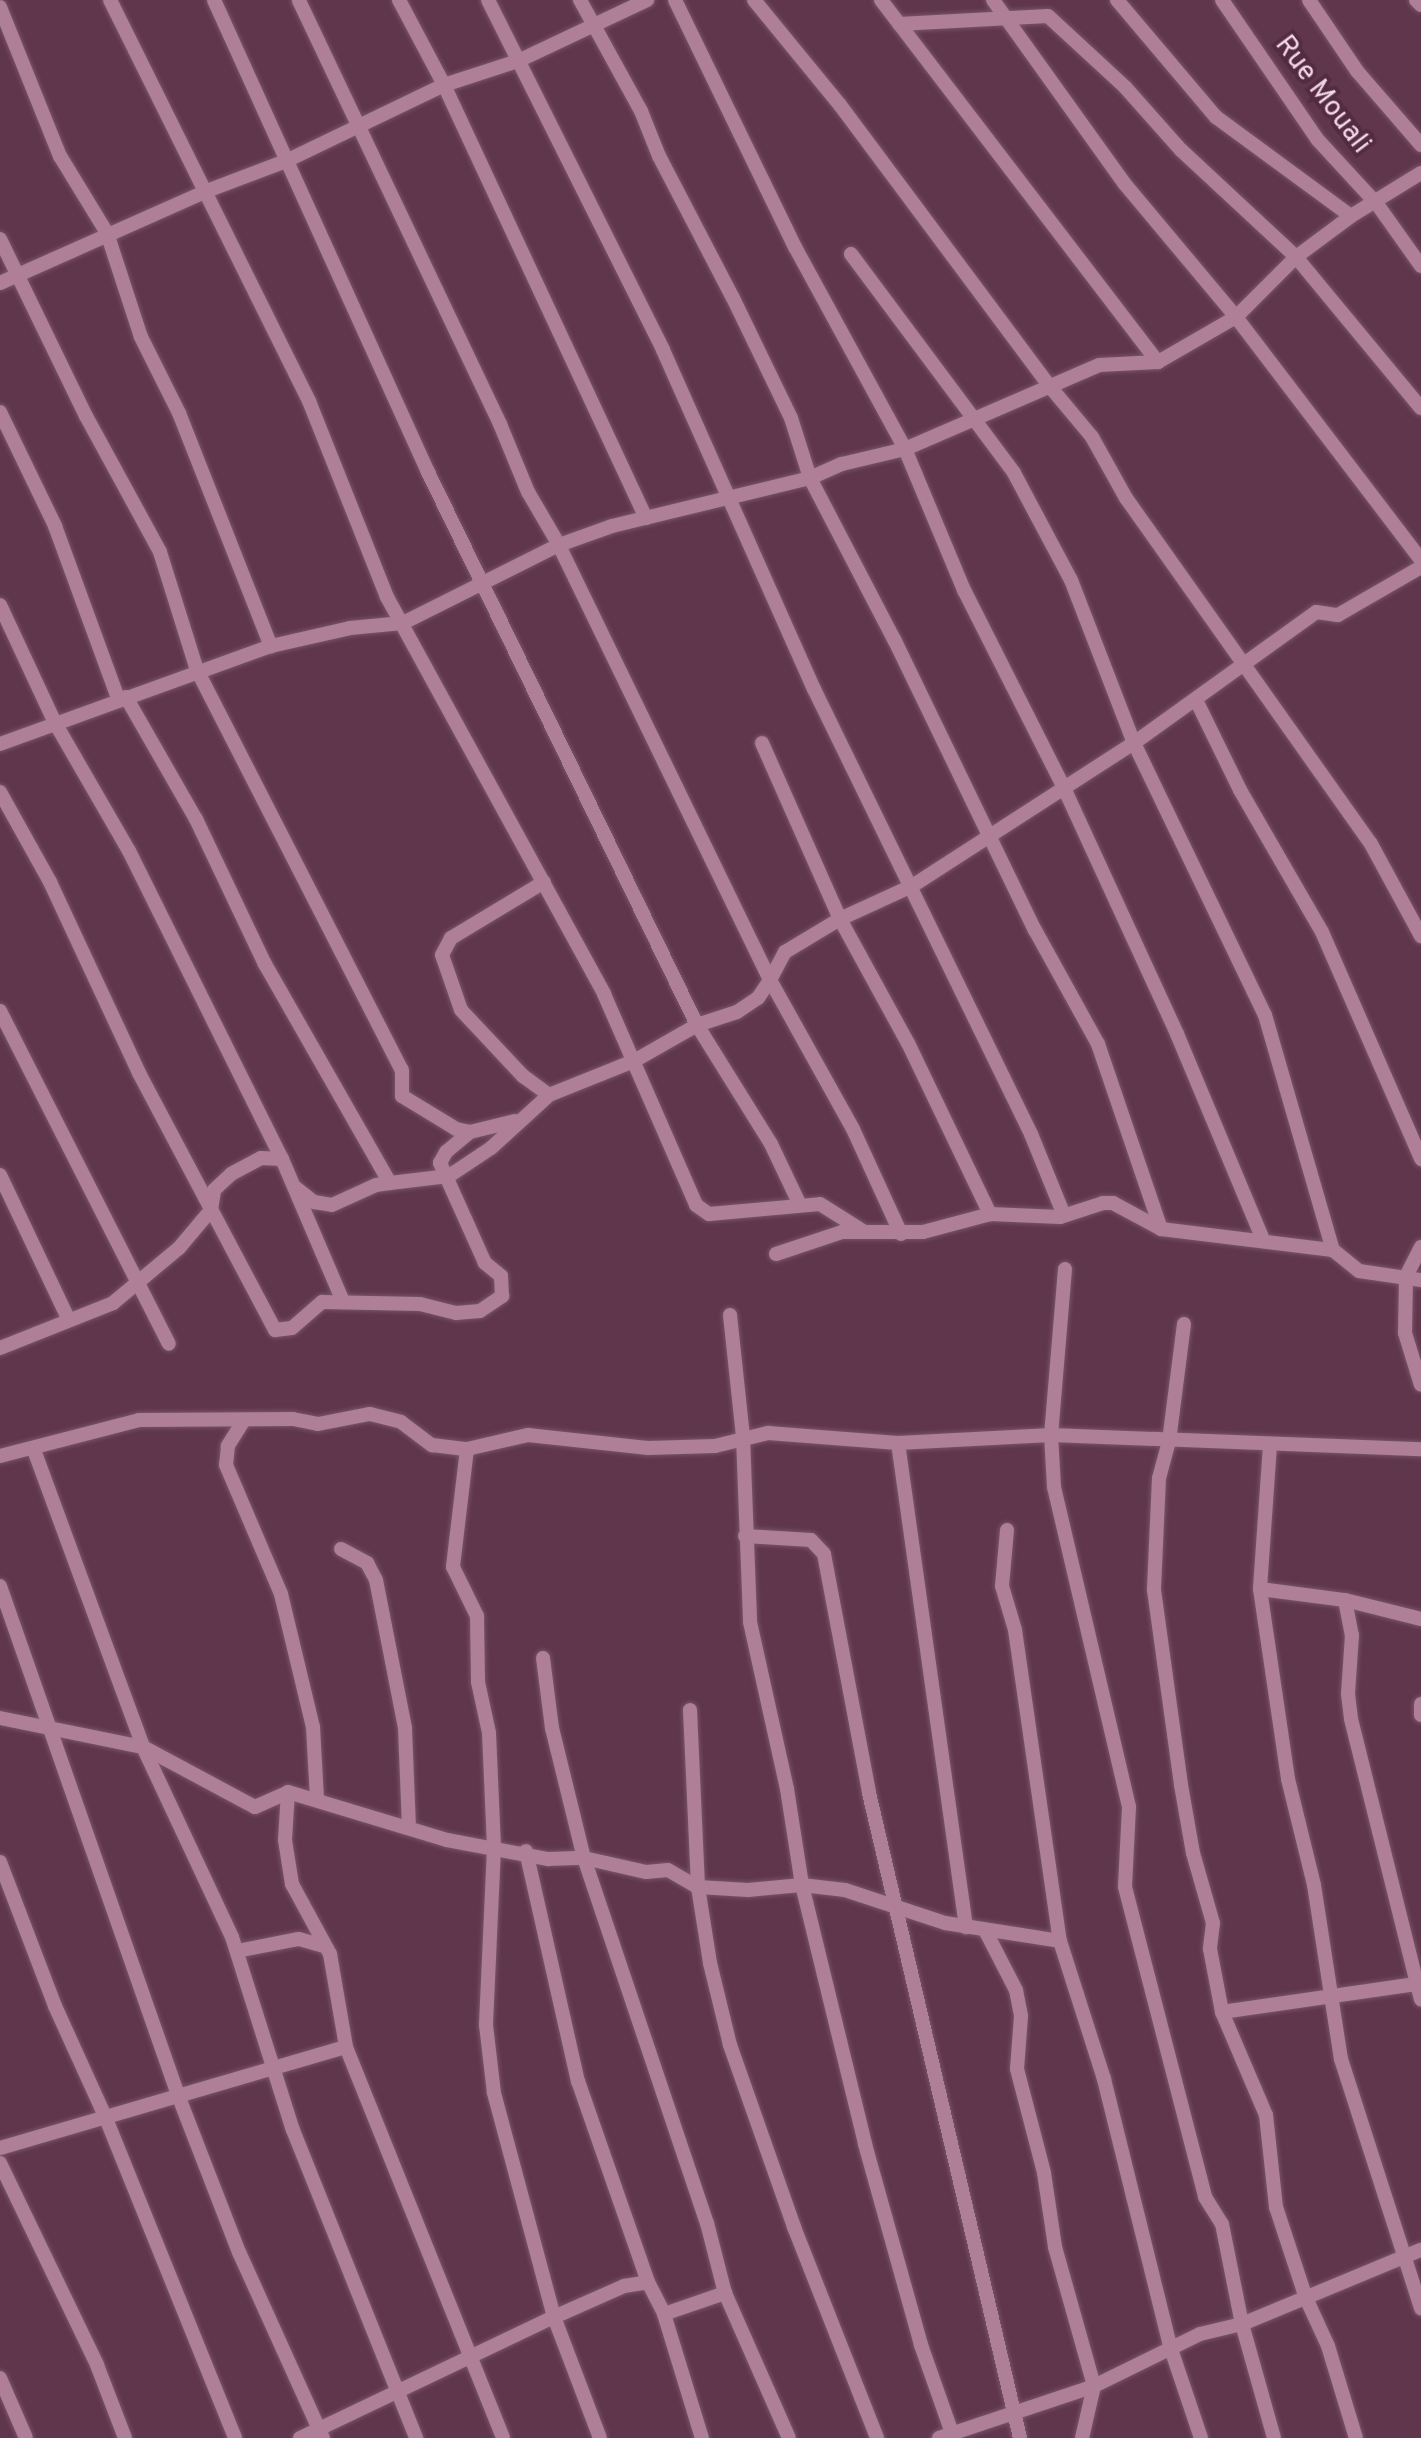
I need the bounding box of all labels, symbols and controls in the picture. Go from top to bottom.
street label: Rue Mouali [1267,29,1377,161]

